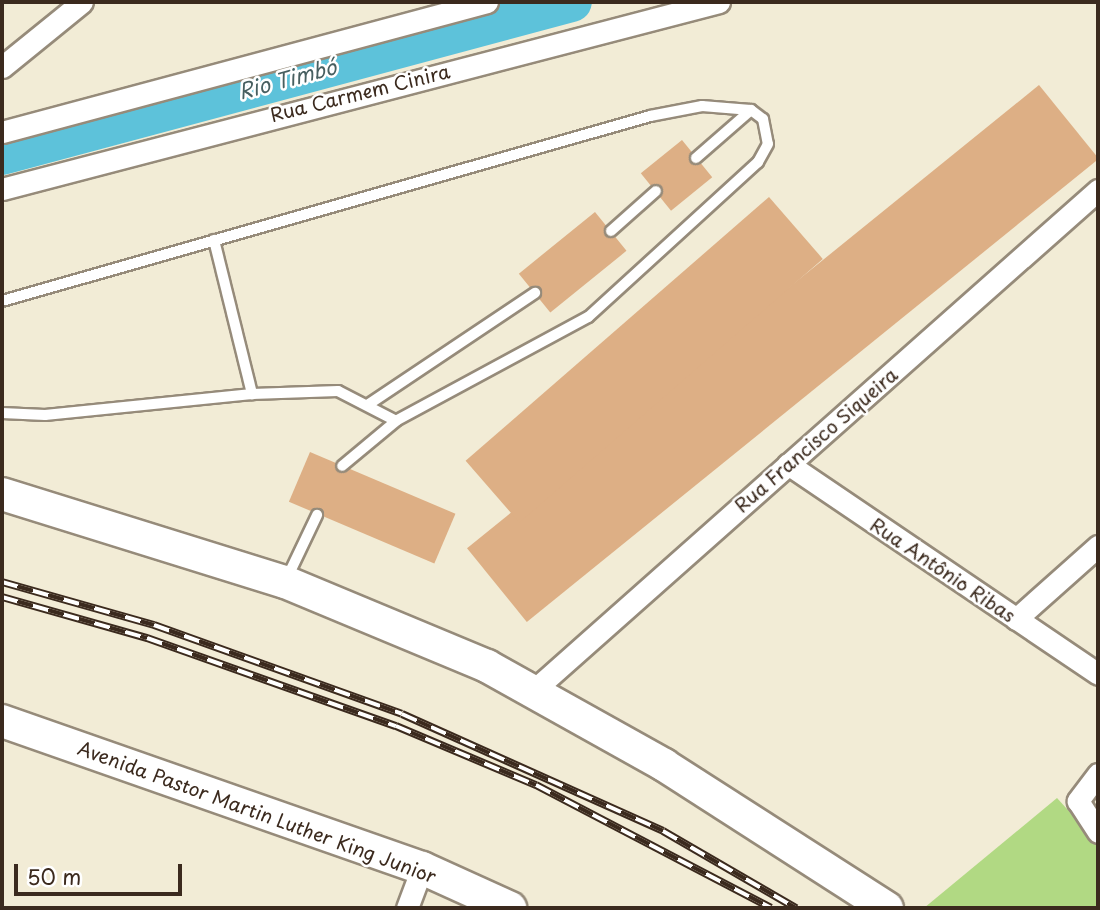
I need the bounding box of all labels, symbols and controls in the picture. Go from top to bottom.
water label: Rio Timbó [235,53,339,103]
street label: Rua Carmem Cinira [267,59,453,127]
street label: Rua Francisco Siqueira [729,362,903,518]
street label: Rua Antônio Ribas [866,513,1020,627]
street label: Avenida Pastor Martin Luther King Junior [74,736,440,888]
scale bar [18,850,186,894]
text: 50 m [27,860,81,892]

